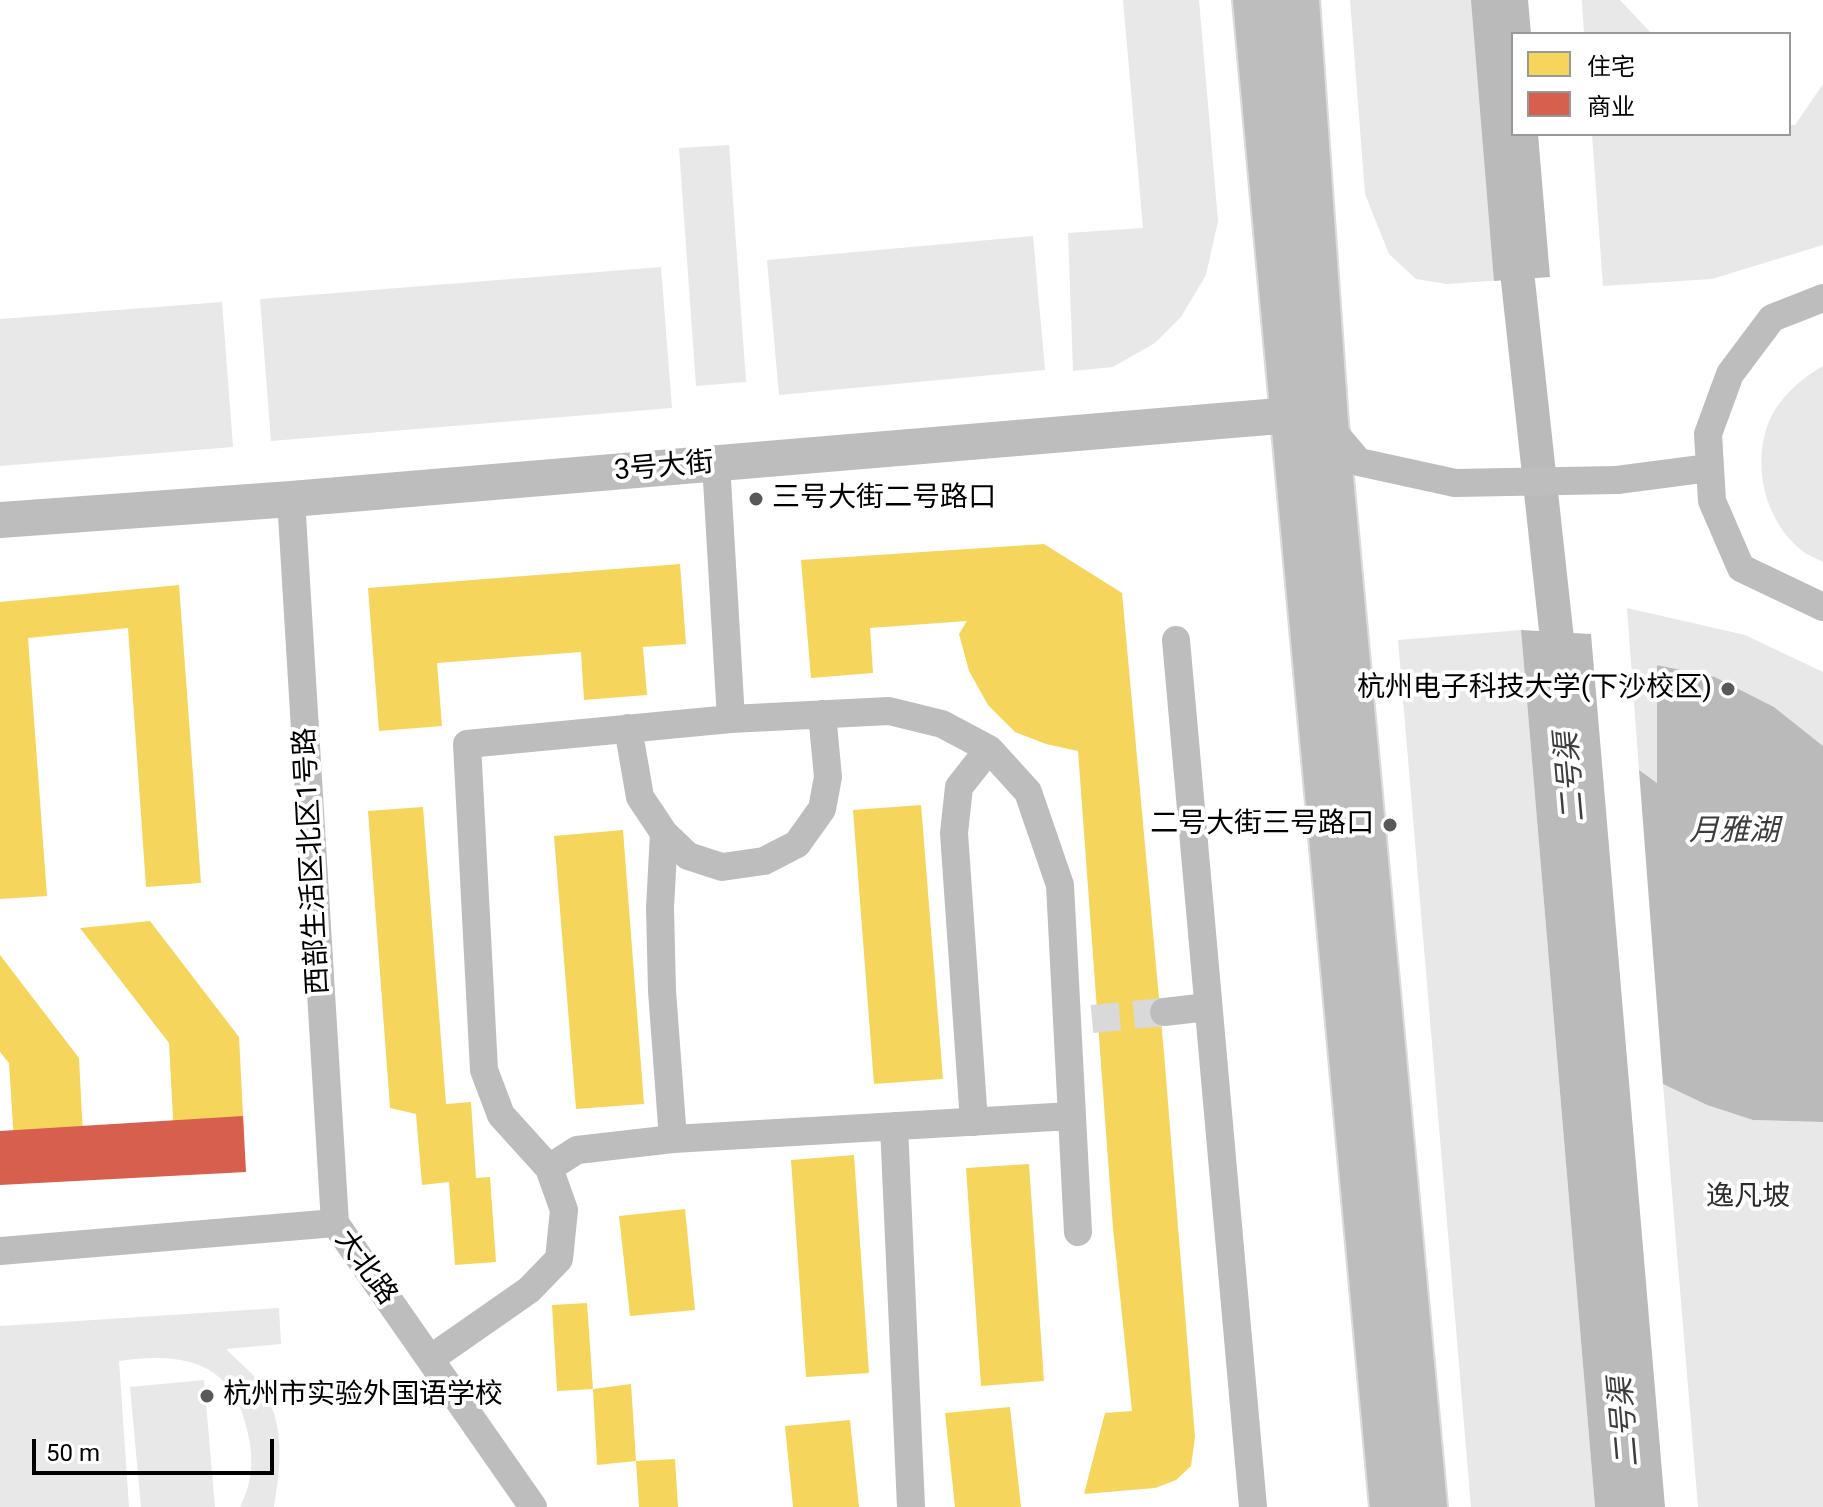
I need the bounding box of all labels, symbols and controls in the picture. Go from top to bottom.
legend [1511,32,1791,136]
text: 住宅 [1587,53,1635,81]
text: 商业 [1587,93,1635,121]
street label: 3号大街 [613,447,715,489]
place label: 三号大街二号路口 [772,482,996,516]
marker: 三号大街二号路口 [747,490,765,508]
place label: 杭州电子科技大学(下沙校区) [1357,672,1712,706]
marker: 杭州电子科技大学(下沙校区) [1719,680,1737,698]
street label: 西部生活区北区1号路 [289,726,337,996]
water label: 二号渠 [1550,731,1594,823]
place label: 二号大街三号路口 [1150,808,1374,842]
water label: 月雅湖 [1689,814,1779,850]
marker: 二号大街三号路口 [1381,816,1399,834]
park label: 逸凡坡 [1706,1181,1790,1215]
street label: 大北路 [327,1224,403,1312]
water label: 二号渠 [1604,1376,1648,1468]
place label: 杭州市实验外国语学校 [223,1379,503,1413]
marker: 杭州市实验外国语学校 [198,1387,216,1405]
scale bar [36,1423,278,1473]
text: 50 m [46,1439,100,1467]

